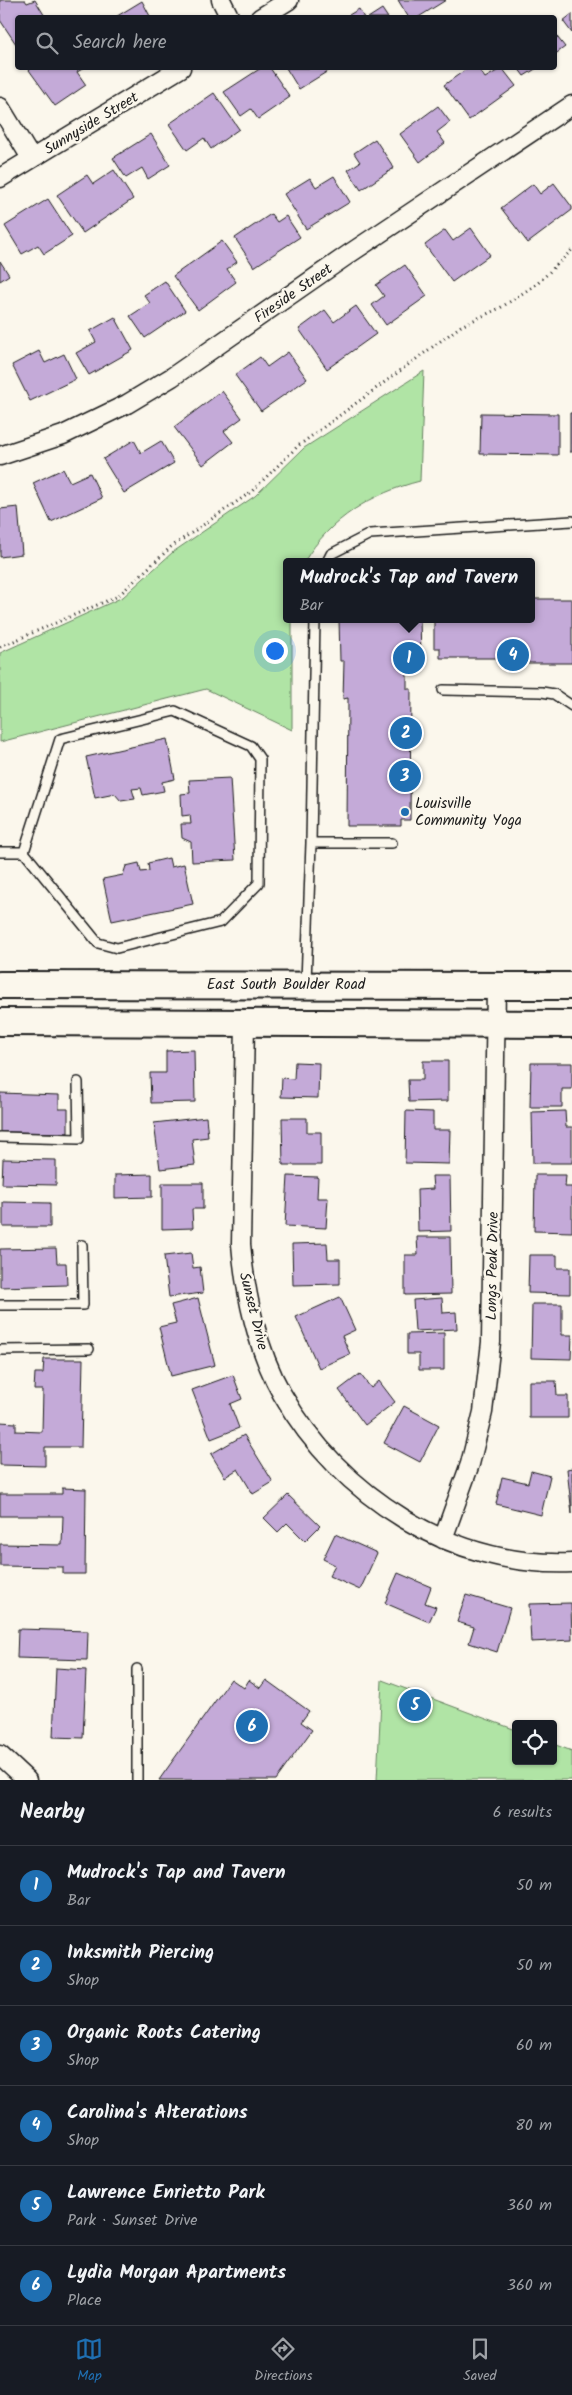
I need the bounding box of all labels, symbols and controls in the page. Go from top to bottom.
search box [15,15,557,70]
text: Search here [73,28,167,58]
icon: search [33,29,61,57]
street label: Sunnyside Street [40,86,143,162]
street label: Fireside Street [249,258,338,330]
popup [283,558,535,623]
text: Mudrock's Tap and Tavern [300,563,518,593]
text: Bar [300,593,323,618]
pin: 4 [497,636,529,674]
your location [262,638,288,664]
pin: 1 [393,639,425,677]
pin: 2 [390,714,422,752]
pin: 3 [389,757,421,795]
place label: Louisville Community Yoga [415,792,522,833]
marker: Louisville Community Yoga [399,806,411,818]
street label: East South Boulder Road [207,973,366,997]
street label: Longs Peak Drive [480,1211,506,1321]
street label: Sunset Drive [232,1270,274,1353]
pin: 5 [399,1686,431,1724]
pin: 6 [236,1707,268,1745]
map controls [512,1720,557,1765]
button: locate [512,1720,557,1765]
text: Nearby [20,1796,85,1829]
text: 6 results [493,1800,552,1825]
text: Mudrock's Tap and Tavern [67,1858,285,1888]
text: 1 [34,1873,38,1898]
text: 50 m [516,1873,552,1898]
text: Bar [67,1888,90,1913]
text: Inksmith Piercing [67,1938,214,1968]
text: 2 [31,1953,41,1978]
text: 50 m [516,1953,552,1978]
text: Shop [67,1968,99,1993]
text: Organic Roots Catering [67,2018,261,2048]
text: 3 [32,2033,40,2058]
text: 60 m [516,2033,552,2058]
text: Shop [67,2048,99,2073]
text: Carolina's Alterations [67,2098,248,2128]
text: 4 [32,2113,40,2138]
text: 80 m [515,2113,552,2138]
text: Shop [67,2128,99,2153]
text: Lawrence Enrietto Park [67,2178,265,2208]
text: 5 [32,2193,40,2218]
text: 360 m [507,2193,552,2218]
text: Park · Sunset Drive [67,2208,197,2233]
text: Lydia Morgan Apartments [67,2258,286,2288]
text: 6 [32,2273,40,2298]
text: 360 m [507,2273,552,2298]
text: Place [67,2288,101,2313]
tab: Map [75,2335,103,2387]
tab: Directions [254,2335,312,2387]
tab: Saved [463,2335,497,2387]

